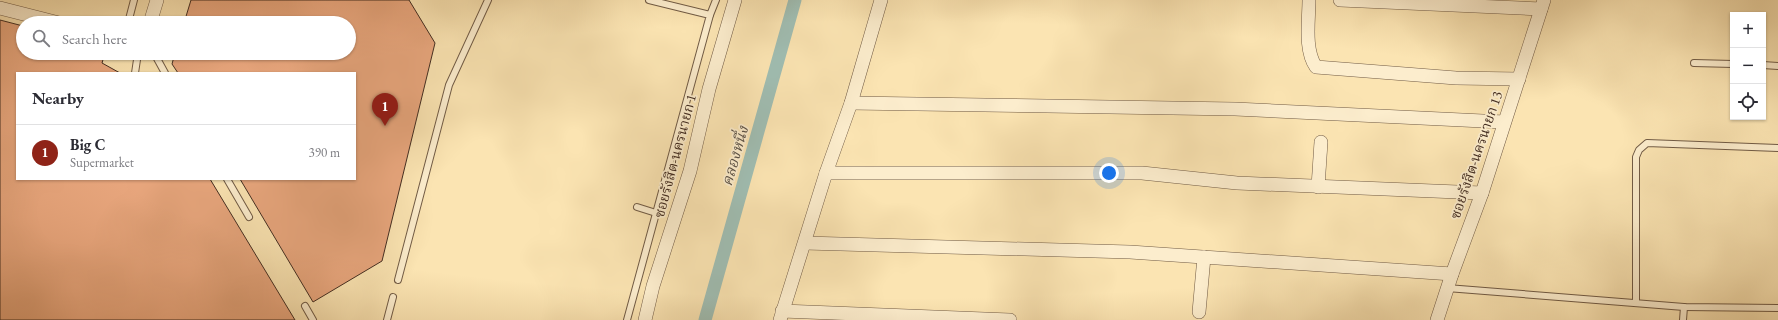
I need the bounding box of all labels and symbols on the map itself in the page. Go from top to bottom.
street label: ซอยรังสิต-นครนายก 13 [1446,88,1506,221]
street label: ซอยรังสิต-นครนายก 1 [650,92,700,220]
pin: 1 [372,93,398,126]
water label: คลองหนึ่ง [716,123,752,188]
your location [1099,163,1119,183]

